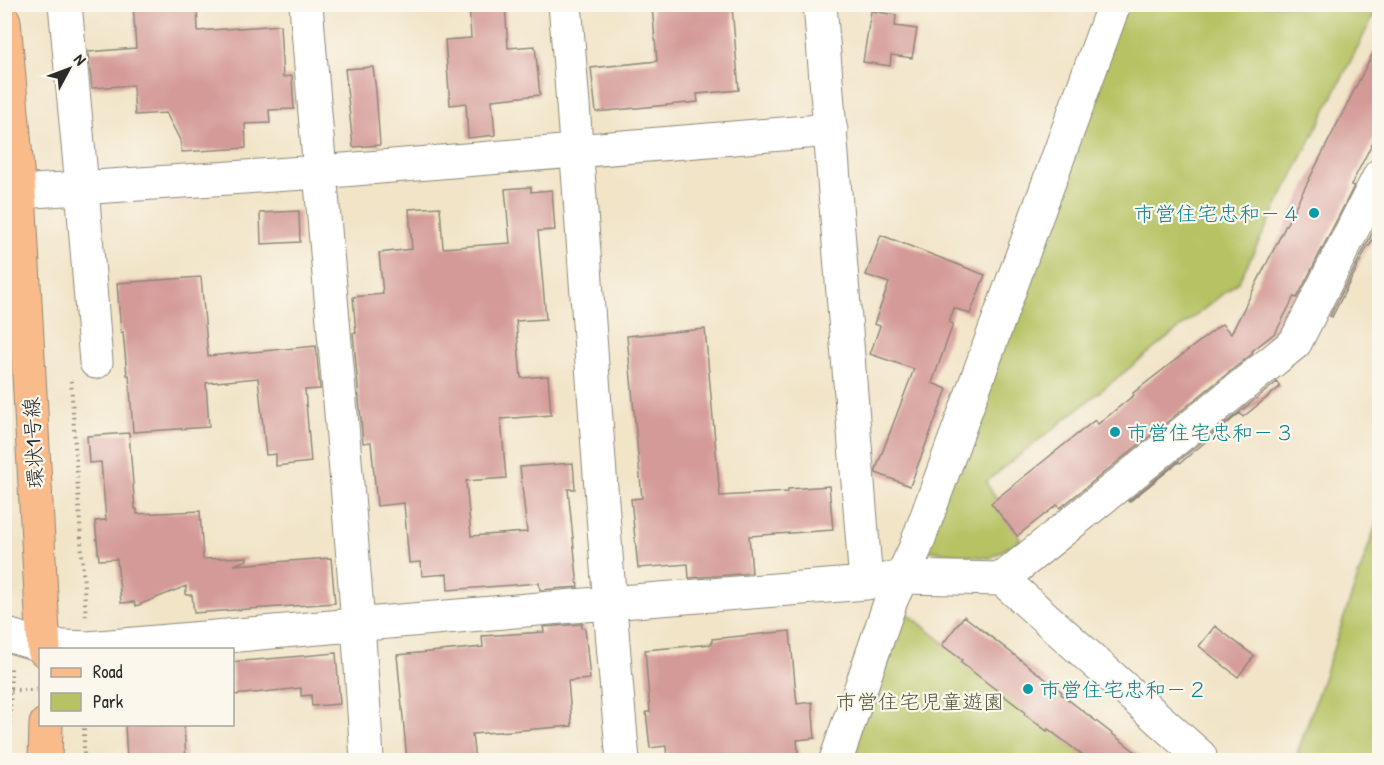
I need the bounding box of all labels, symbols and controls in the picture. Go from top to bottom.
north arrow [39,39,99,99]
text: N [69,49,92,70]
place label: 市営住宅忠和－４ [1134,199,1302,228]
marker: 市営住宅忠和－４ [1307,206,1321,220]
street label: 環状1号線 [16,396,50,490]
place label: 市営住宅忠和－３ [1127,418,1295,447]
marker: 市営住宅忠和－３ [1108,425,1122,439]
legend [39,648,234,726]
text: Road [93,659,123,684]
place label: 市営住宅忠和－２ [1040,675,1208,704]
marker: 市営住宅忠和－２ [1021,682,1035,696]
park label: 市営住宅児童遊園 [836,687,1004,716]
text: Park [93,689,124,714]

